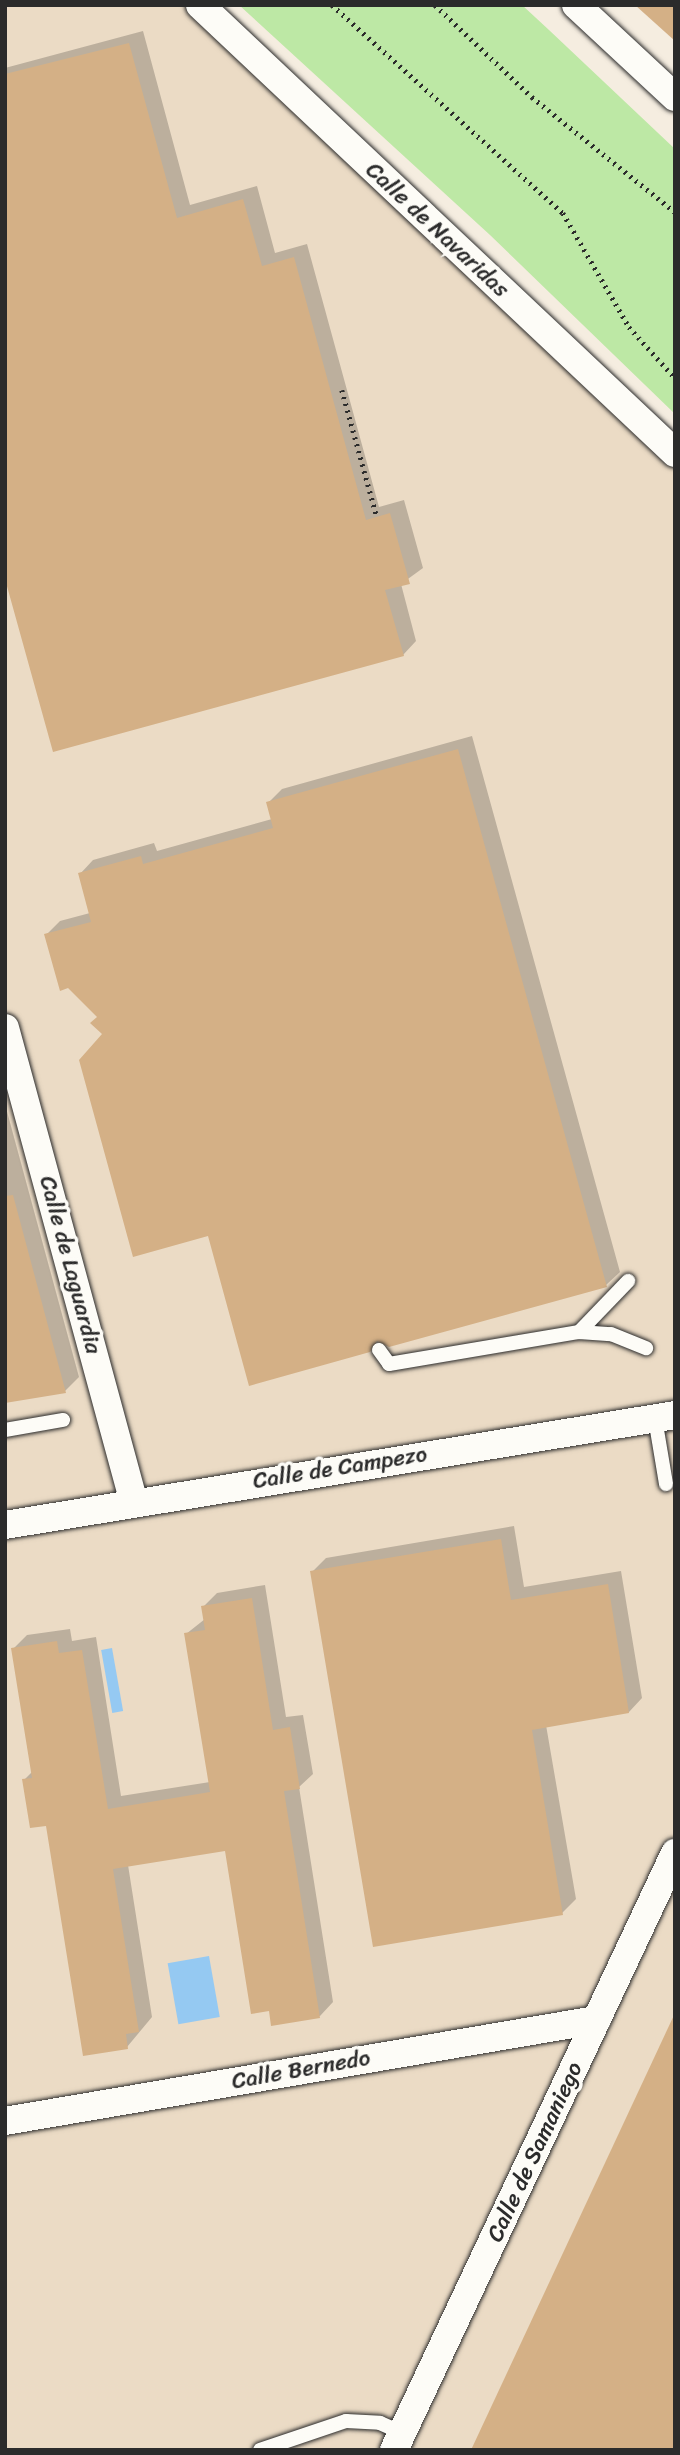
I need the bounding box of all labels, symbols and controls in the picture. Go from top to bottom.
street label: Calle de Navaridas [359,156,515,304]
street label: Calle de Laguardia [33,1173,107,1357]
street label: Calle de Campezo [251,1441,429,1495]
street label: Calle Bernedo [230,2044,372,2096]
street label: Calle de Samaniego [481,2057,589,2247]

